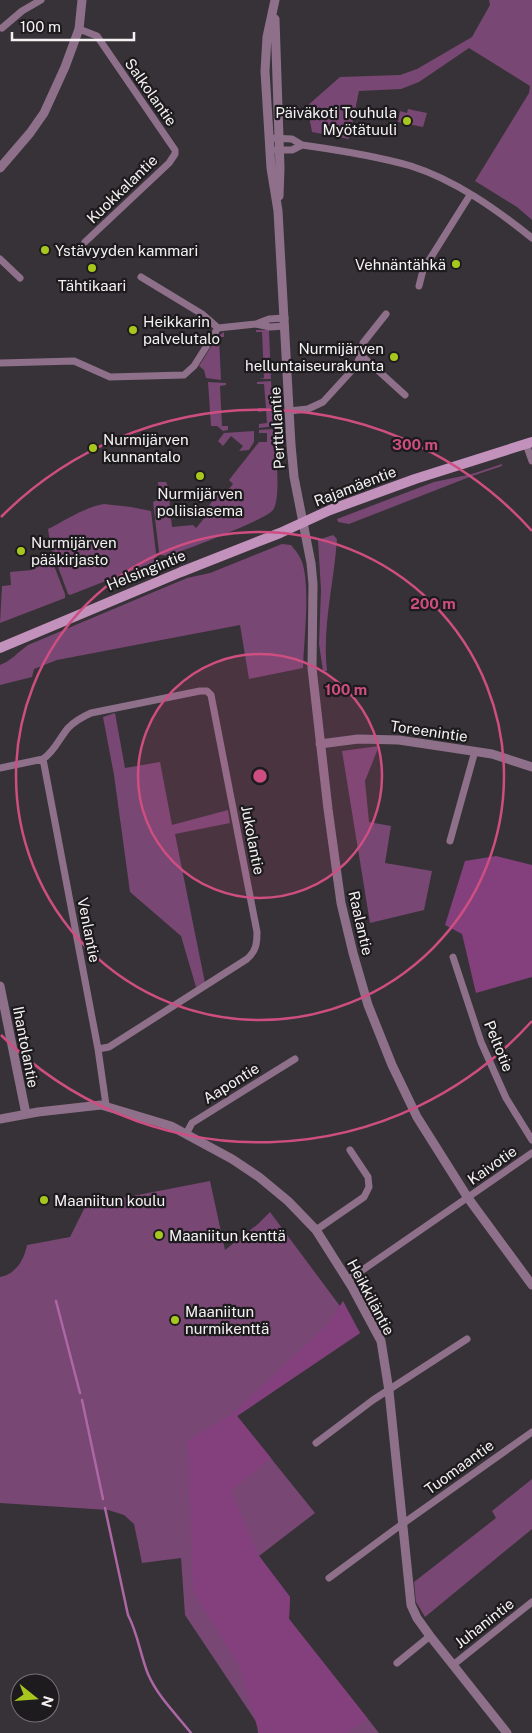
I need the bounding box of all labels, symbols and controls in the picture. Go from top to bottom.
scale bar [12,10,135,42]
text: 100 m [20,18,61,35]
street label: Salkolantie [122,55,180,129]
place label: Päiväkoti Touhula Myötätuuli [275,104,397,138]
marker: Päiväkoti Touhula Myötätuuli [401,115,413,127]
street label: Kuokkalantie [83,151,161,227]
place label: Ystävyyden kammari [55,242,198,259]
marker: Ystävyyden kammari [39,244,51,256]
place label: Vehnäntähkä [355,256,446,273]
marker: Vehnäntähkä [450,258,462,270]
marker: Tähtikaari [86,262,98,274]
place label: Tähtikaari [58,277,126,294]
place label: Heikkarin palvelutalo [143,313,220,347]
marker: Heikkarin palvelutalo [127,324,139,336]
place label: Nurmijärven helluntaiseurakunta [245,340,384,374]
marker: Nurmijärven helluntaiseurakunta [388,351,400,363]
street label: Perttulantie [266,386,288,470]
place label: Nurmijärven kunnantalo [103,431,189,465]
text: 300 m [392,436,438,453]
marker: Nurmijärven kunnantalo [87,442,99,454]
street label: Rajamäentie [312,463,398,509]
marker: Nurmijärven poliisiasema [194,470,206,482]
place label: Nurmijärven poliisiasema [157,485,243,519]
place label: Nurmijärven pääkirjasto [31,534,117,568]
marker: Nurmijärven pääkirjasto [15,545,27,557]
street label: Helsingintie [104,546,188,594]
text: 200 m [410,595,456,612]
text: 100 m [325,681,367,698]
street label: Toreenintie [389,717,469,745]
centre of rings [251,767,269,785]
street label: Jukolantie [238,804,268,876]
street label: Raalantie [345,889,377,957]
street label: Venlantie [74,896,104,964]
street label: Ihantolantie [10,1005,42,1089]
street label: Peltotie [481,1018,517,1074]
street label: Aapontie [200,1059,262,1107]
street label: Kaivotie [464,1142,520,1188]
place label: Maaniitun koulu [54,1192,165,1209]
marker: Maaniitun koulu [38,1194,50,1206]
place label: Maaniitun kenttä [169,1227,286,1244]
marker: Maaniitun kenttä [153,1229,165,1241]
street label: Heikkiläntie [344,1256,398,1338]
place label: Maaniitun nurmikenttä [185,1303,269,1337]
marker: Maaniitun nurmikenttä [169,1314,181,1326]
street label: Tuomaantie [421,1436,497,1498]
street label: Juhanintie [451,1595,517,1651]
north arrow [10,1673,60,1723]
text: N [38,1694,57,1709]

